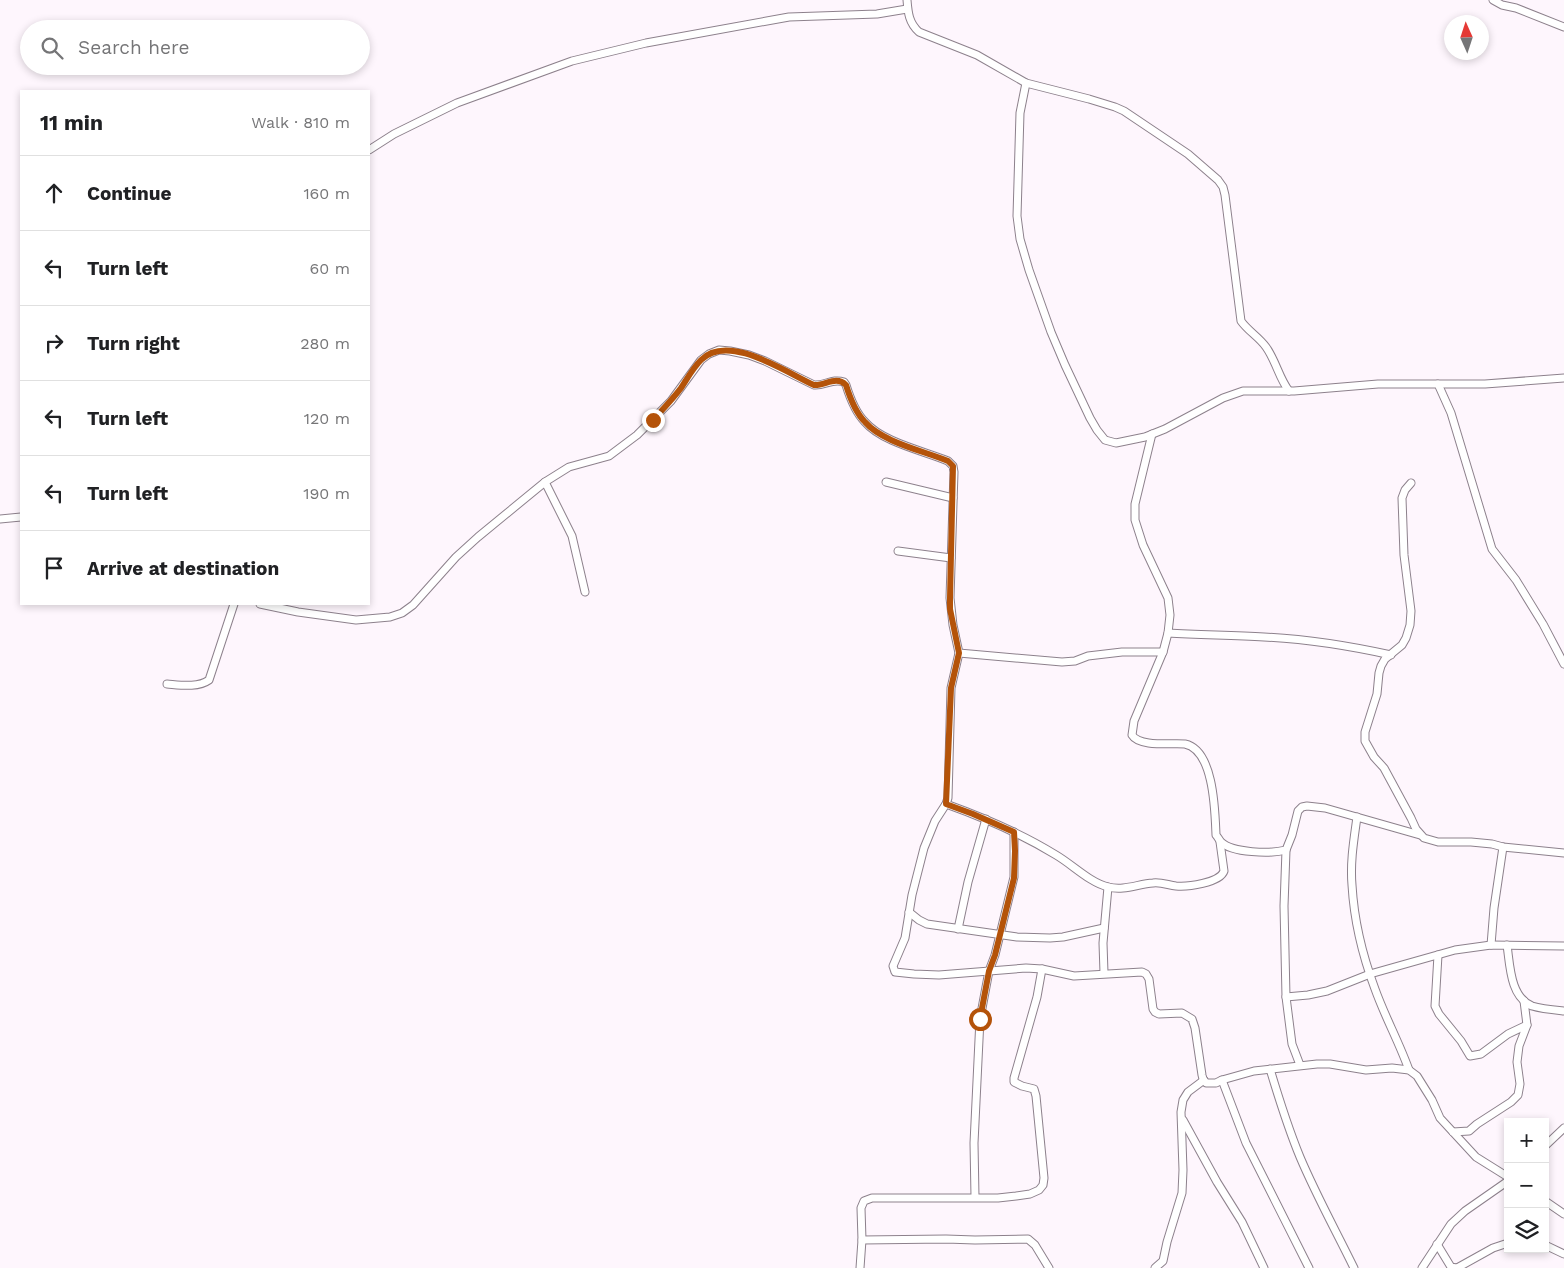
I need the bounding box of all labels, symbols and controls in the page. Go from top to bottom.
north arrow [1444,15,1489,60]
search box [20,20,370,75]
icon: search [38,34,66,62]
text: Search here [78,36,189,59]
text: 11 min [40,110,103,135]
text: Walk · 810 m [251,113,350,132]
icon: ahead [40,179,68,207]
text: Continue [87,182,171,205]
text: 160 m [303,184,350,203]
icon: left [40,254,68,282]
text: Turn left [87,257,168,280]
text: 60 m [310,259,350,278]
icon: right [40,329,68,357]
text: Turn right [87,332,180,355]
text: 280 m [300,334,350,353]
icon: left [40,404,68,432]
text: Turn left [87,407,168,430]
text: 120 m [304,409,350,428]
route end [642,409,665,432]
icon: left [40,479,68,507]
text: Turn left [87,482,168,505]
text: 190 m [303,484,350,503]
icon: arrive [40,554,68,582]
text: Arrive at destination [87,557,279,580]
route start [969,1008,992,1031]
map controls [1504,1118,1549,1253]
button: + [1504,1118,1549,1163]
button: − [1504,1163,1549,1208]
button: layers [1504,1208,1549,1253]

